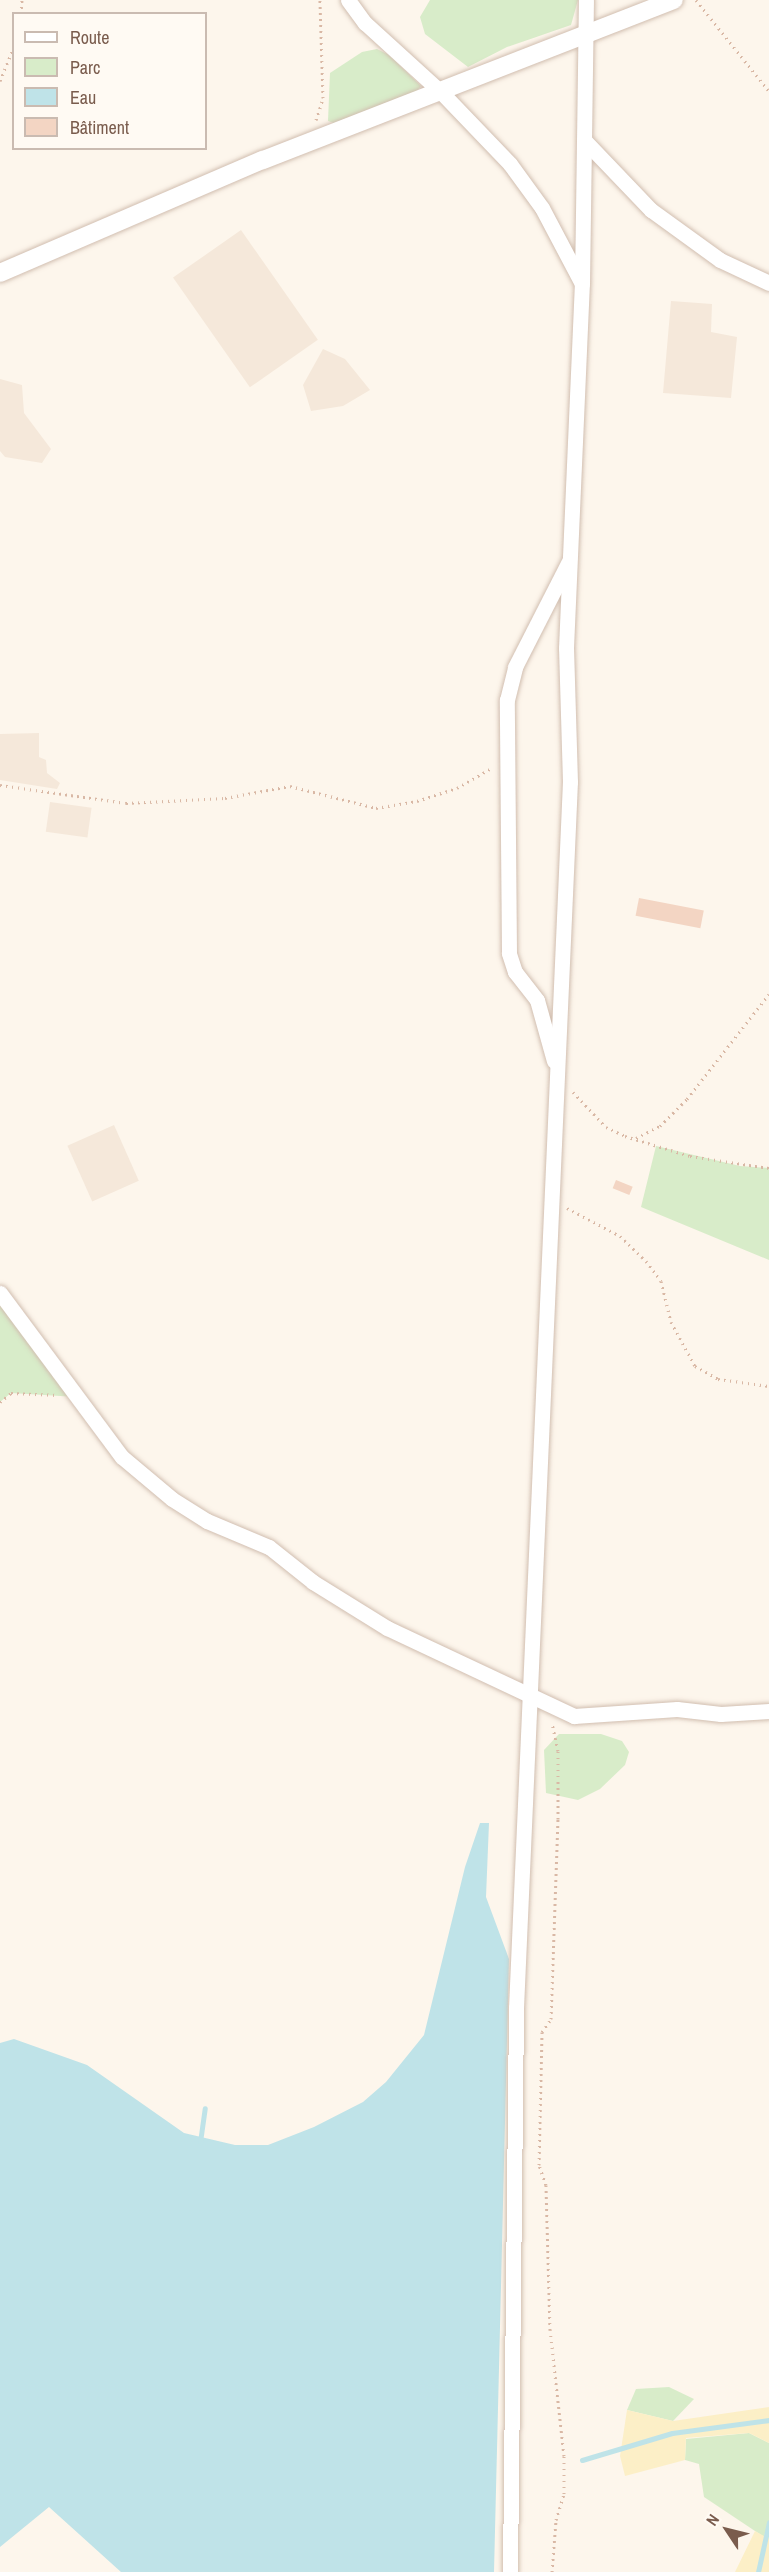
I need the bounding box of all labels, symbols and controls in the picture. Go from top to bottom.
legend [12,12,207,150]
text: Route [70,25,109,50]
text: Parc [70,55,100,80]
text: Eau [70,85,96,110]
text: Bâtiment [70,115,129,140]
north arrow [697,2500,757,2560]
text: N [701,2509,724,2530]

